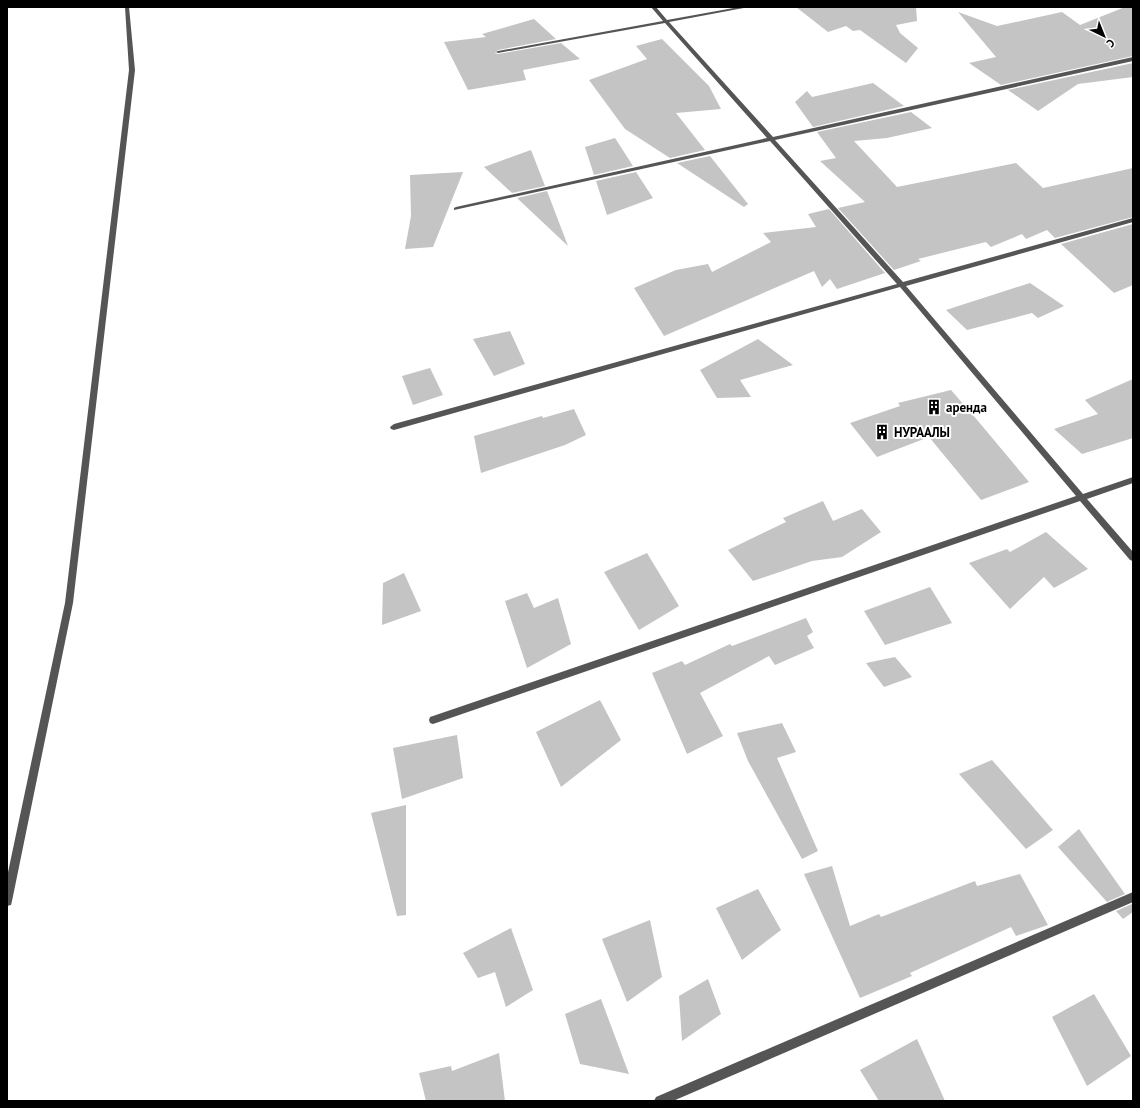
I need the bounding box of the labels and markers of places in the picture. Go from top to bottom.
building icon: аренда [925,398,943,416]
place label: аренда [946,399,987,416]
building icon: НУРААЛЫ [873,423,891,441]
place label: НУРААЛЫ [894,424,950,441]

